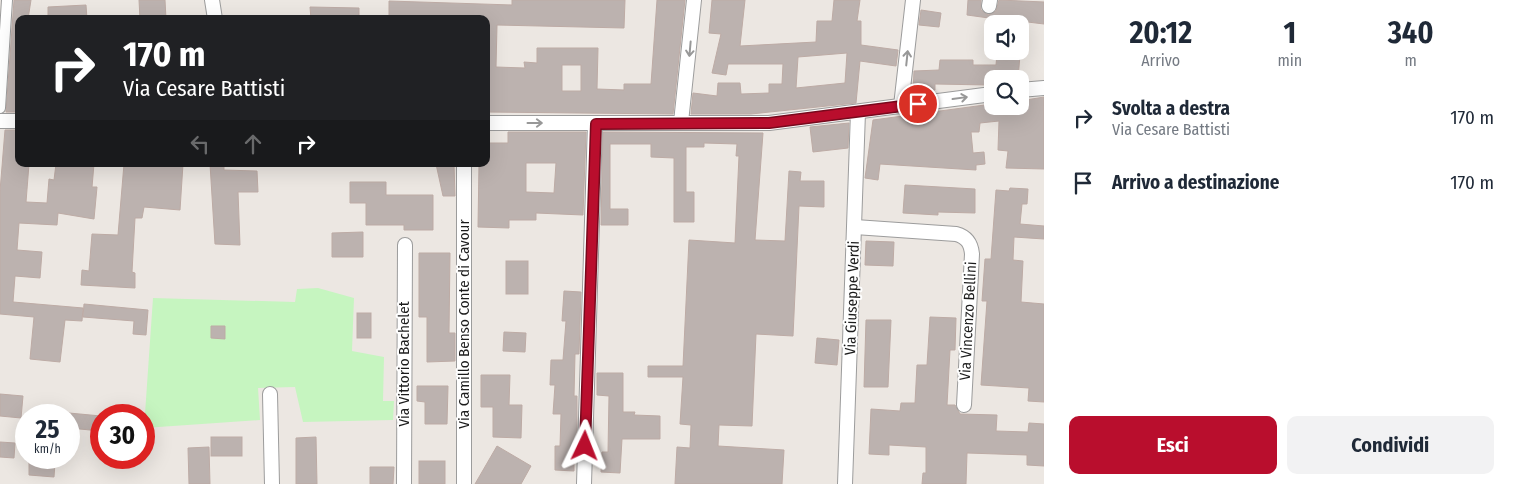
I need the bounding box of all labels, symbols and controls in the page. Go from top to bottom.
map controls [984,15,1029,115]
button: sound [984,15,1029,60]
text: 20:12 [1129,15,1192,51]
text: 1 [1284,15,1296,51]
text: 340 [1388,15,1434,51]
text: 170 m [123,33,206,75]
icon: right [40,35,105,100]
one-way arrow [685,40,694,56]
one-way arrow [902,50,912,66]
text: Arrivo [1141,51,1180,70]
text: min [1277,51,1302,70]
text: m [1404,51,1417,70]
button: search [984,70,1029,115]
text: Via Cesare Battisti [123,75,285,102]
pin [897,83,939,125]
icon: arrive [904,90,932,118]
one-way arrow [952,93,968,103]
text: Svolta a destra [1112,97,1230,120]
icon: right [1069,104,1097,132]
text: 170 m [1450,106,1494,129]
one-way arrow [526,118,543,128]
text: Via Cesare Battisti [1112,120,1230,139]
icon: left [186,130,214,158]
icon: ahead [239,130,267,158]
icon: right [292,130,320,158]
icon: arrive [1069,169,1097,197]
text: Arrivo a destinazione [1112,171,1279,194]
text: 170 m [1450,171,1494,194]
street label: Via Camillo Benso Conte di Cavour [455,219,473,429]
street label: Via Giuseppe Verdi [841,240,863,356]
street label: Via Vincenzo Bellini [956,261,980,381]
street label: Via Vittorio Bachelet [395,301,413,427]
speed limit sign: 30 [90,404,155,469]
text: 25 [36,415,59,445]
button: Esci [1069,416,1277,474]
button: Condividi [1287,416,1494,474]
position arrow [558,419,610,471]
text: km/h [34,442,61,456]

